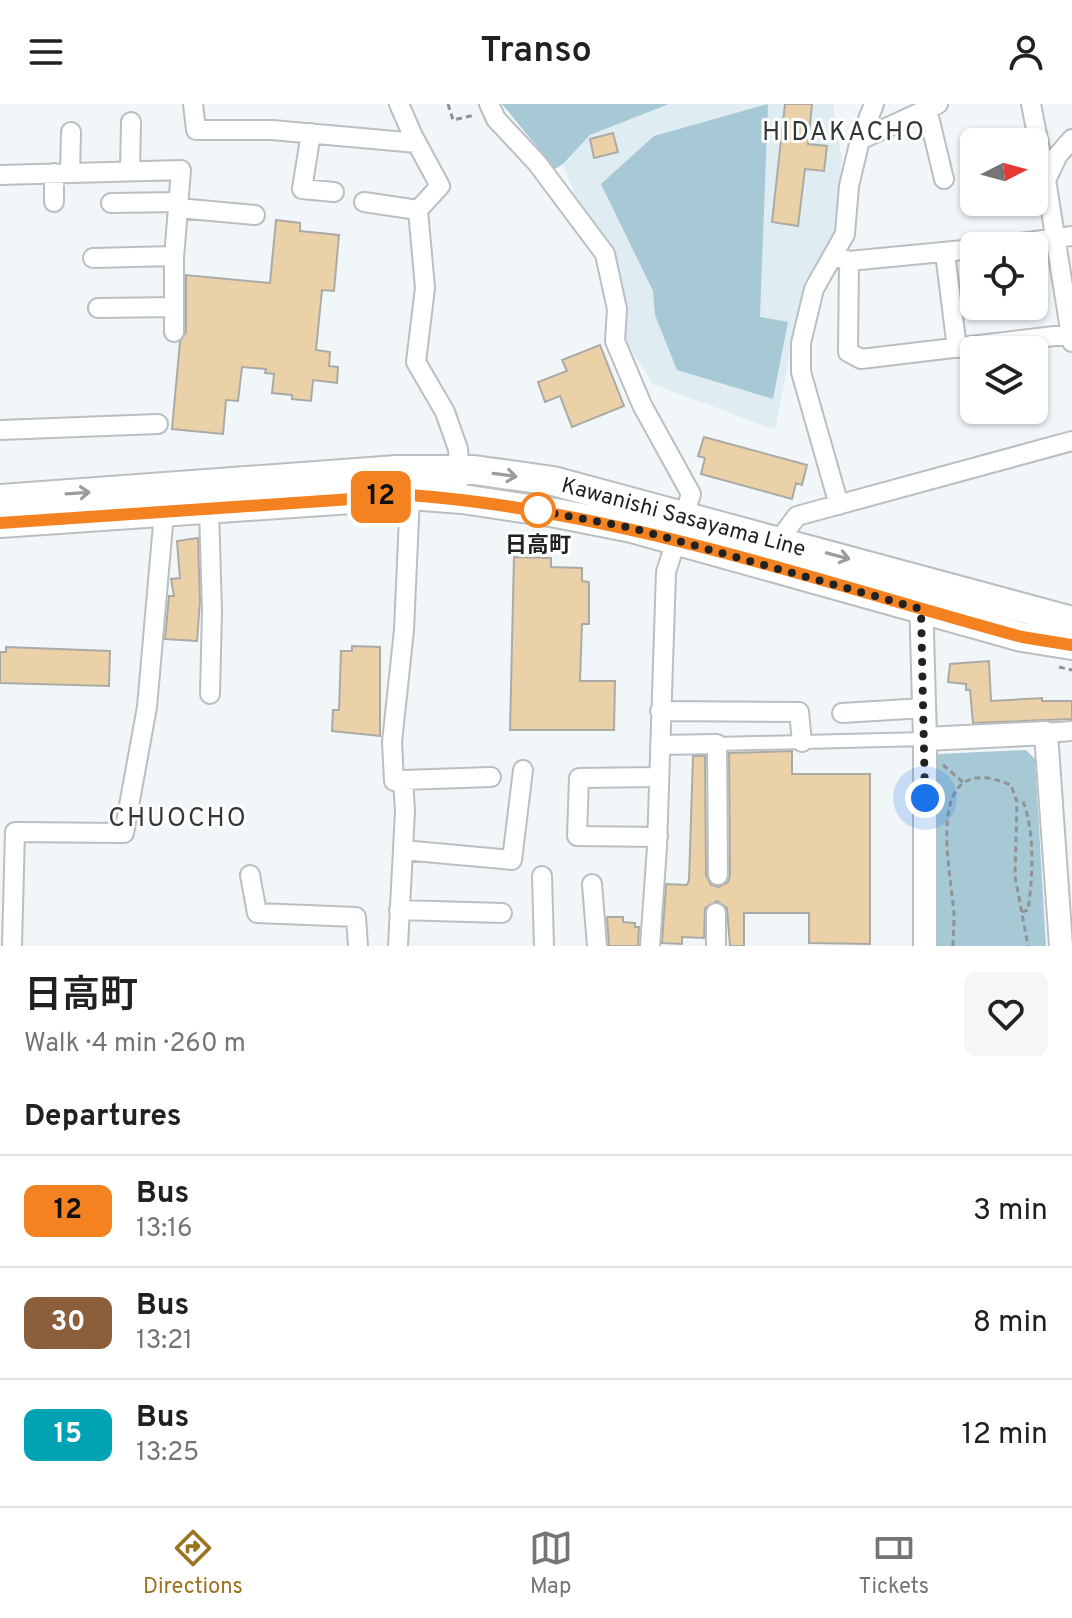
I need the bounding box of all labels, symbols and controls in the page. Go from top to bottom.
text: Transo [480,29,592,75]
icon: menu [24,30,68,74]
icon: person [1004,30,1048,74]
district label: HIDAKACHO [762,117,926,150]
north arrow [960,128,1048,216]
map controls [960,128,1048,424]
button: locate [960,232,1048,320]
button: layers [960,336,1048,424]
one-way arrow [491,467,518,482]
line badge: 12 [345,471,417,523]
street label: Kawanishi Sasayama Line [558,473,808,564]
text: 12 [367,479,395,515]
one-way arrow [64,485,91,500]
marker: 日高町 [521,493,555,527]
place label: 日高町 [505,533,571,560]
one-way arrow [825,550,851,565]
your location [905,778,945,818]
district label: CHUOCHO [108,803,248,836]
button: heart [964,972,1048,1056]
text: 日高町 [24,973,138,1022]
text: Walk · 4 min · 260 m [24,1028,246,1061]
text: Departures [24,1099,182,1136]
text: Bus [136,1176,189,1213]
text: 12 [54,1193,82,1229]
text: 3 min [973,1193,1048,1230]
text: 13:16 [136,1213,192,1246]
text: Bus [136,1288,189,1325]
text: 30 [51,1305,85,1341]
text: 8 min [973,1305,1048,1342]
text: 13:21 [136,1325,193,1358]
text: Bus [136,1400,189,1437]
text: 15 [54,1417,82,1453]
text: 12 min [961,1417,1048,1454]
text: 13:25 [136,1437,199,1470]
tab: Directions [143,1526,243,1601]
tab: Map [529,1526,573,1601]
tab: Tickets [859,1526,929,1601]

